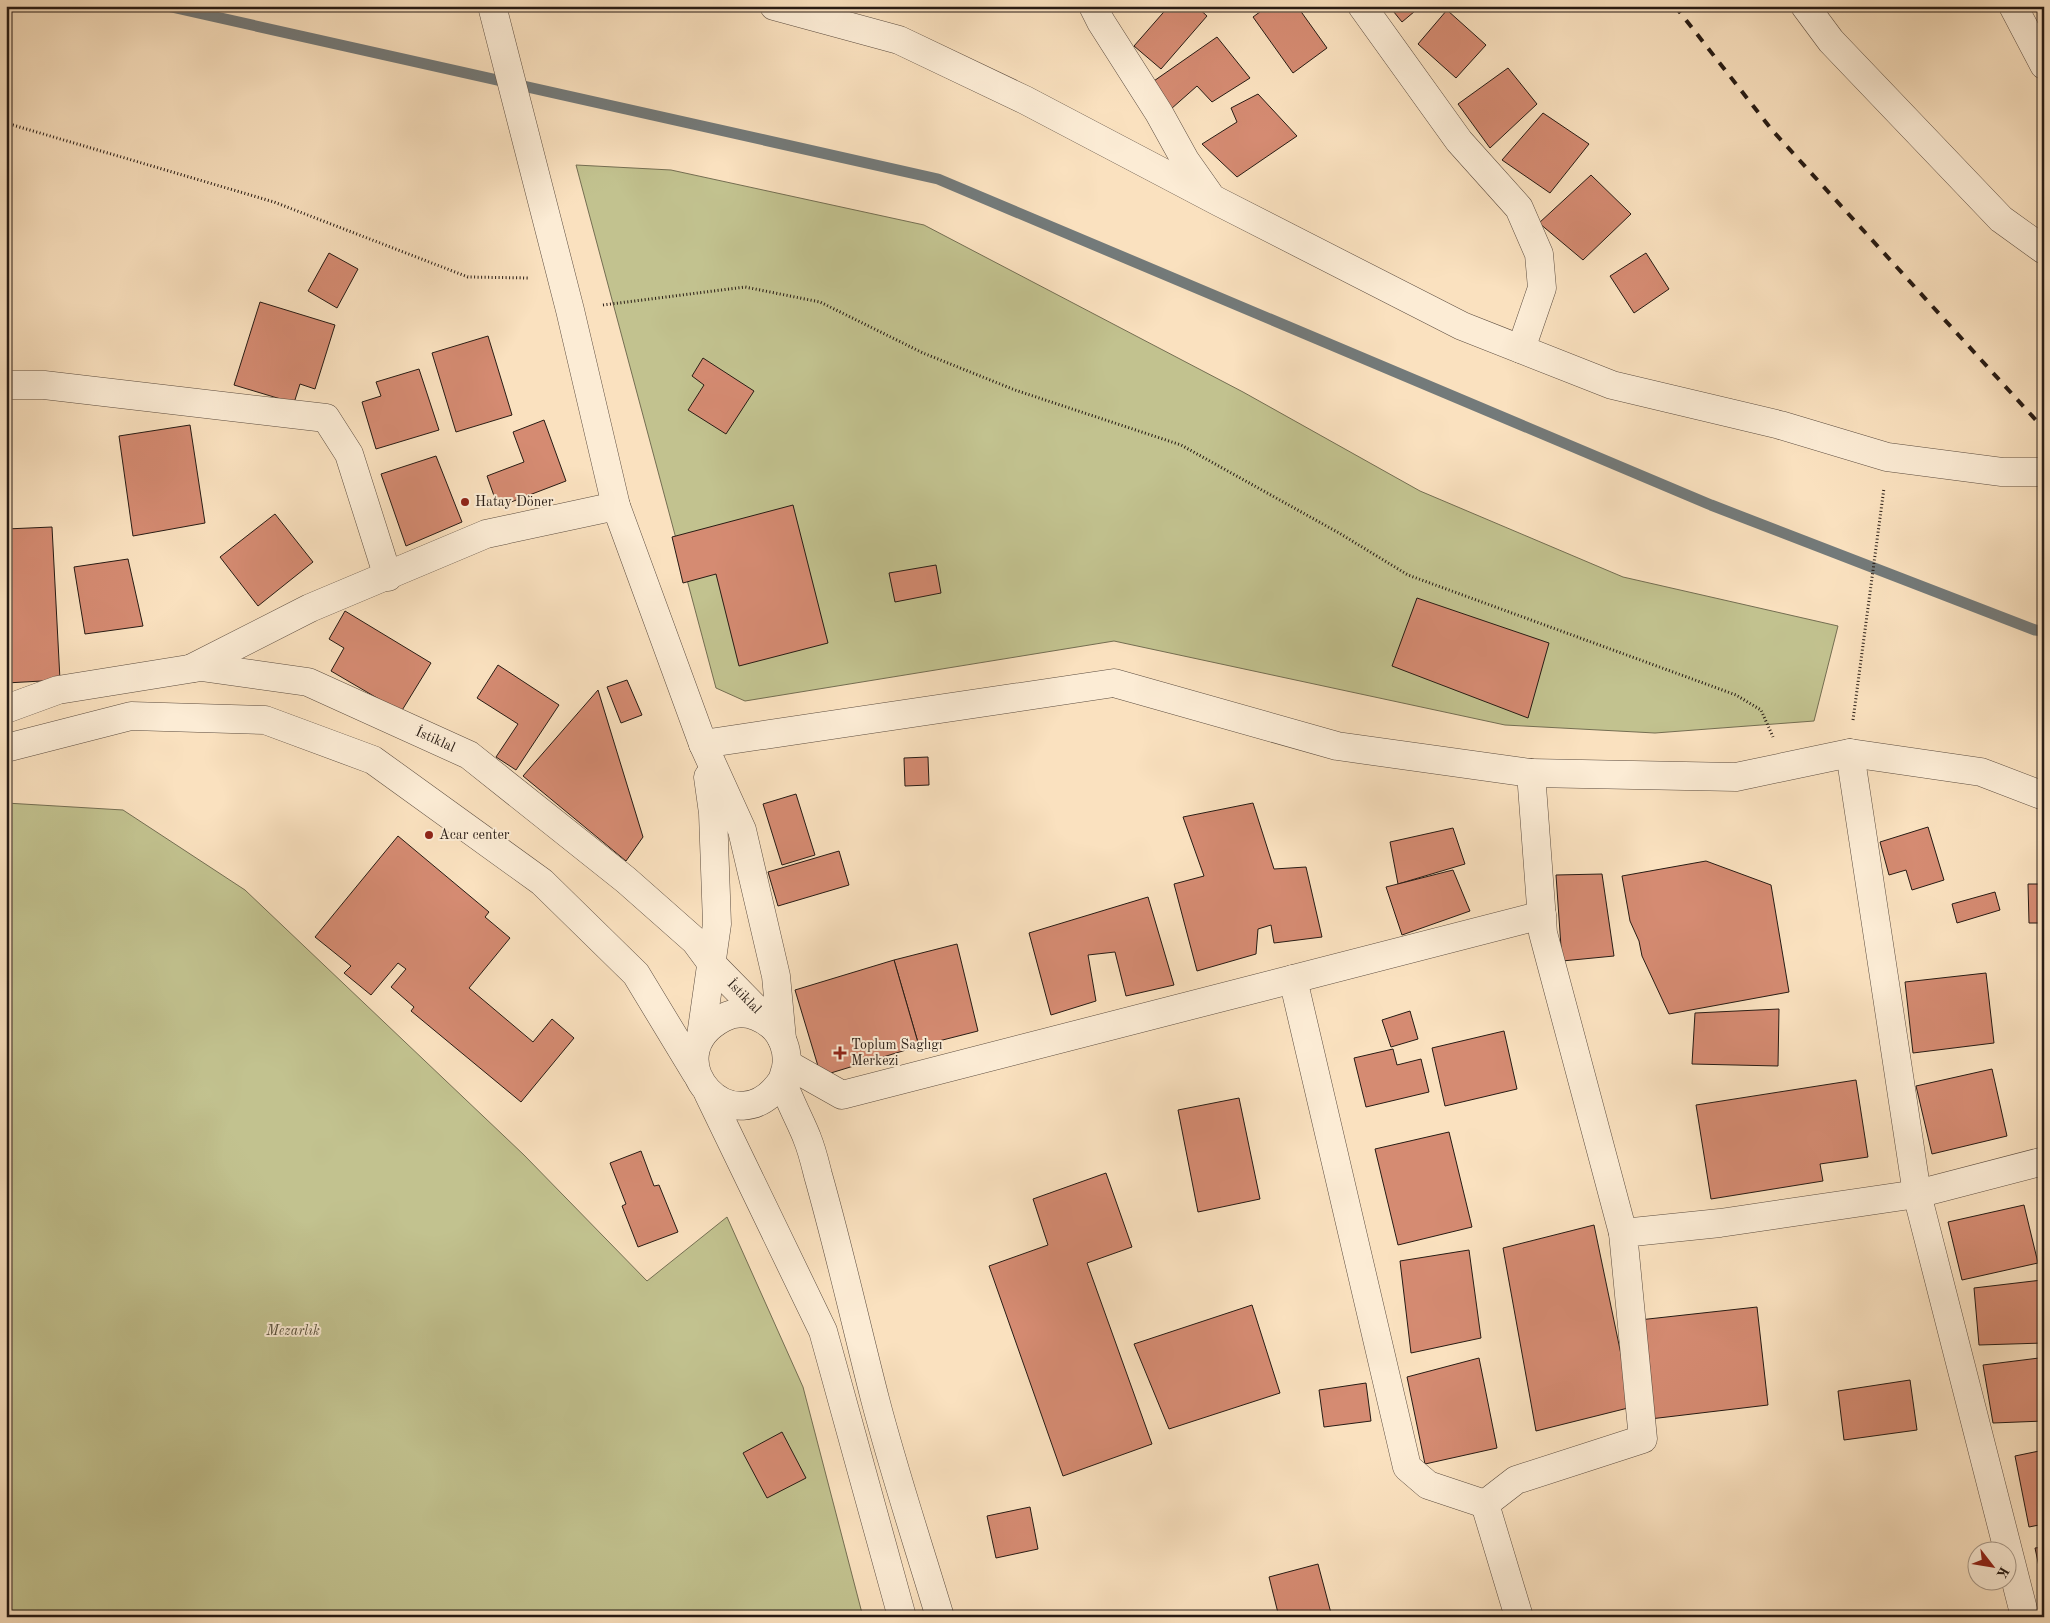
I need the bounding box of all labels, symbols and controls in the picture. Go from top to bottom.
place label: Hatay Döner [475,495,554,509]
marker: Hatay Döner [459,496,471,508]
street label: İstiklal [413,722,458,755]
place label: Acar center [439,828,510,842]
marker: Acar center [423,829,435,841]
street label: İstiklal [724,974,764,1017]
place label: Toplum Saglıgı Merkezi [851,1038,943,1068]
marker: Toplum Saglıgı Merkezi [833,1046,847,1060]
park label: Mezarlık [265,1324,320,1338]
north arrow [1968,1540,2018,1590]
text: K [1993,1564,2011,1581]

